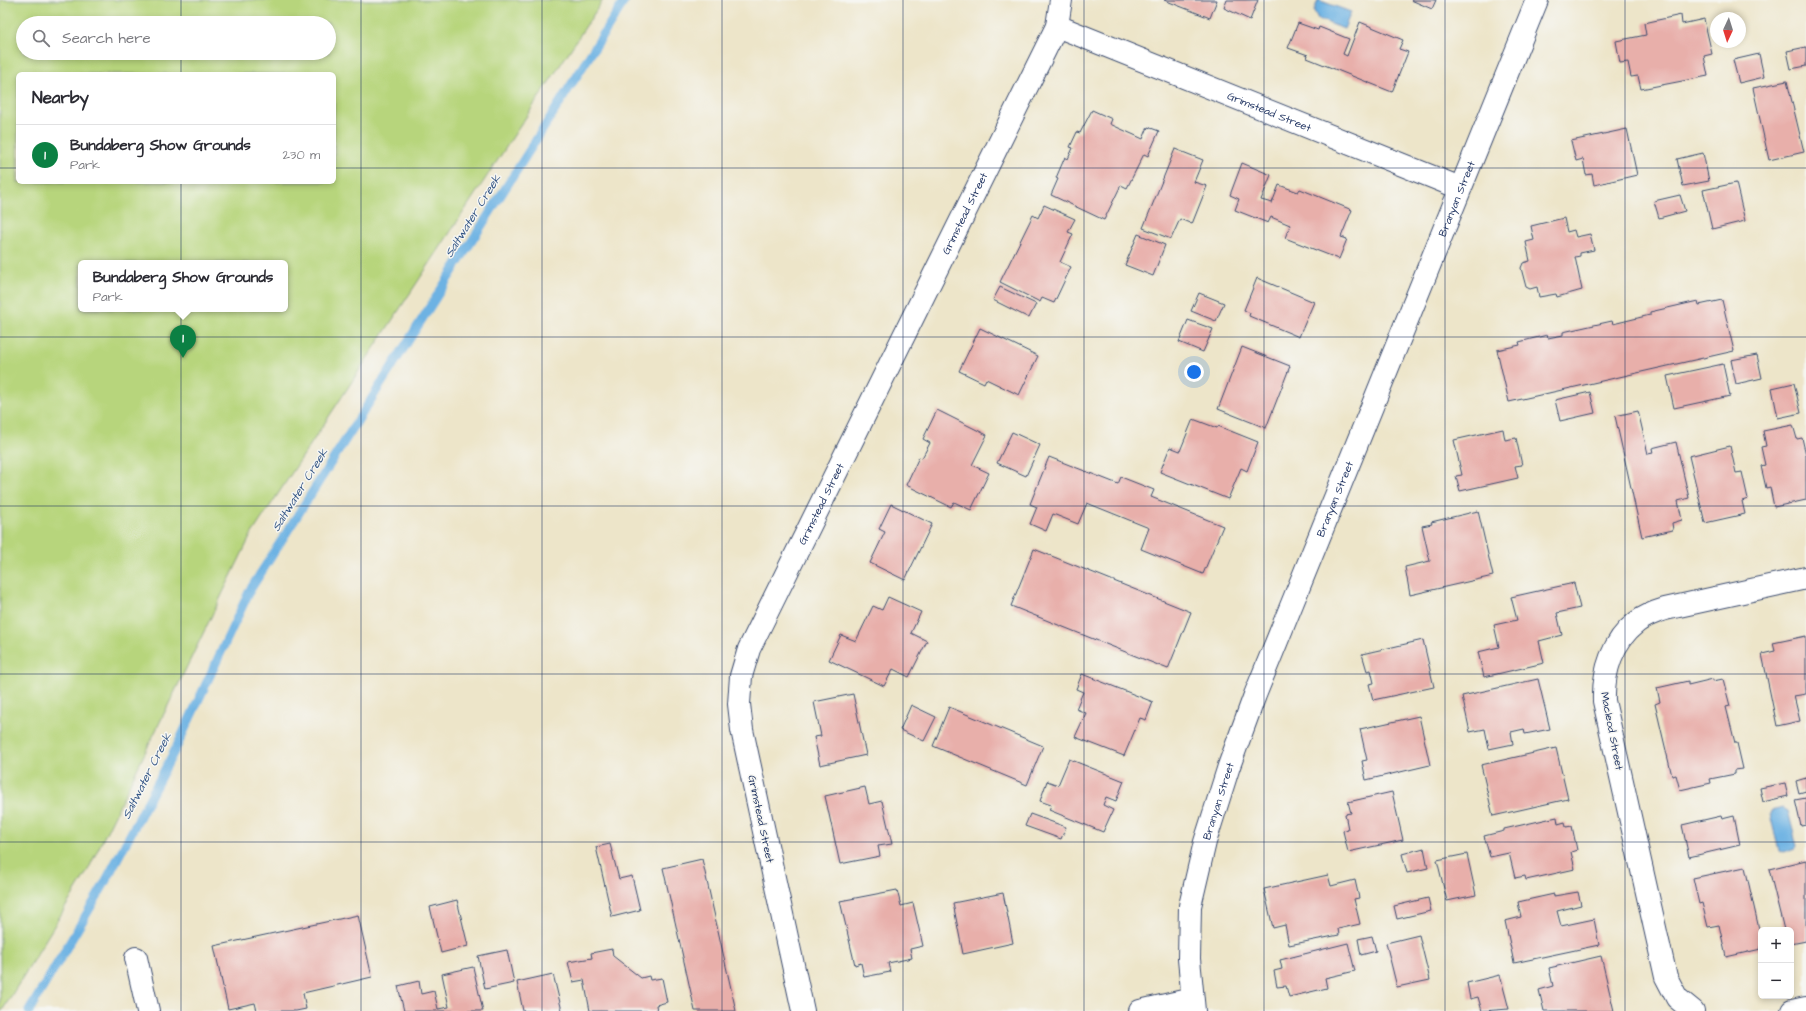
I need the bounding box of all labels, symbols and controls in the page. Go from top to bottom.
north arrow [1710,12,1746,48]
search box [16,16,336,60]
icon: search [30,27,52,49]
text: Search here [62,28,151,49]
text: Nearby [32,86,89,110]
street label: Grimstead Street [1225,88,1314,135]
text: Bundaberg Show Grounds [70,135,251,156]
text: 1 [44,146,46,164]
text: 230 m [282,146,320,164]
text: Park [70,156,100,174]
street label: Branyan Street [1434,158,1479,239]
street label: Grimstead Street [938,169,991,257]
water label: Saltwater Creek [441,171,506,261]
popup [78,260,288,312]
text: Bundaberg Show Grounds [93,267,273,288]
text: Park [93,288,123,306]
pin: 1 [170,325,196,358]
your location [1184,362,1204,382]
water label: Saltwater Creek [268,445,333,535]
street label: Branyan Street [1313,458,1357,539]
street label: Grimstead Street [794,460,848,547]
street label: Macleod Street [1597,691,1627,772]
water label: Saltwater Creek [118,729,176,822]
street label: Branyan Street [1199,760,1237,842]
street label: Grimstead Street [744,774,778,865]
map controls [1758,927,1794,999]
button: + [1758,927,1794,963]
button: − [1758,963,1794,999]

